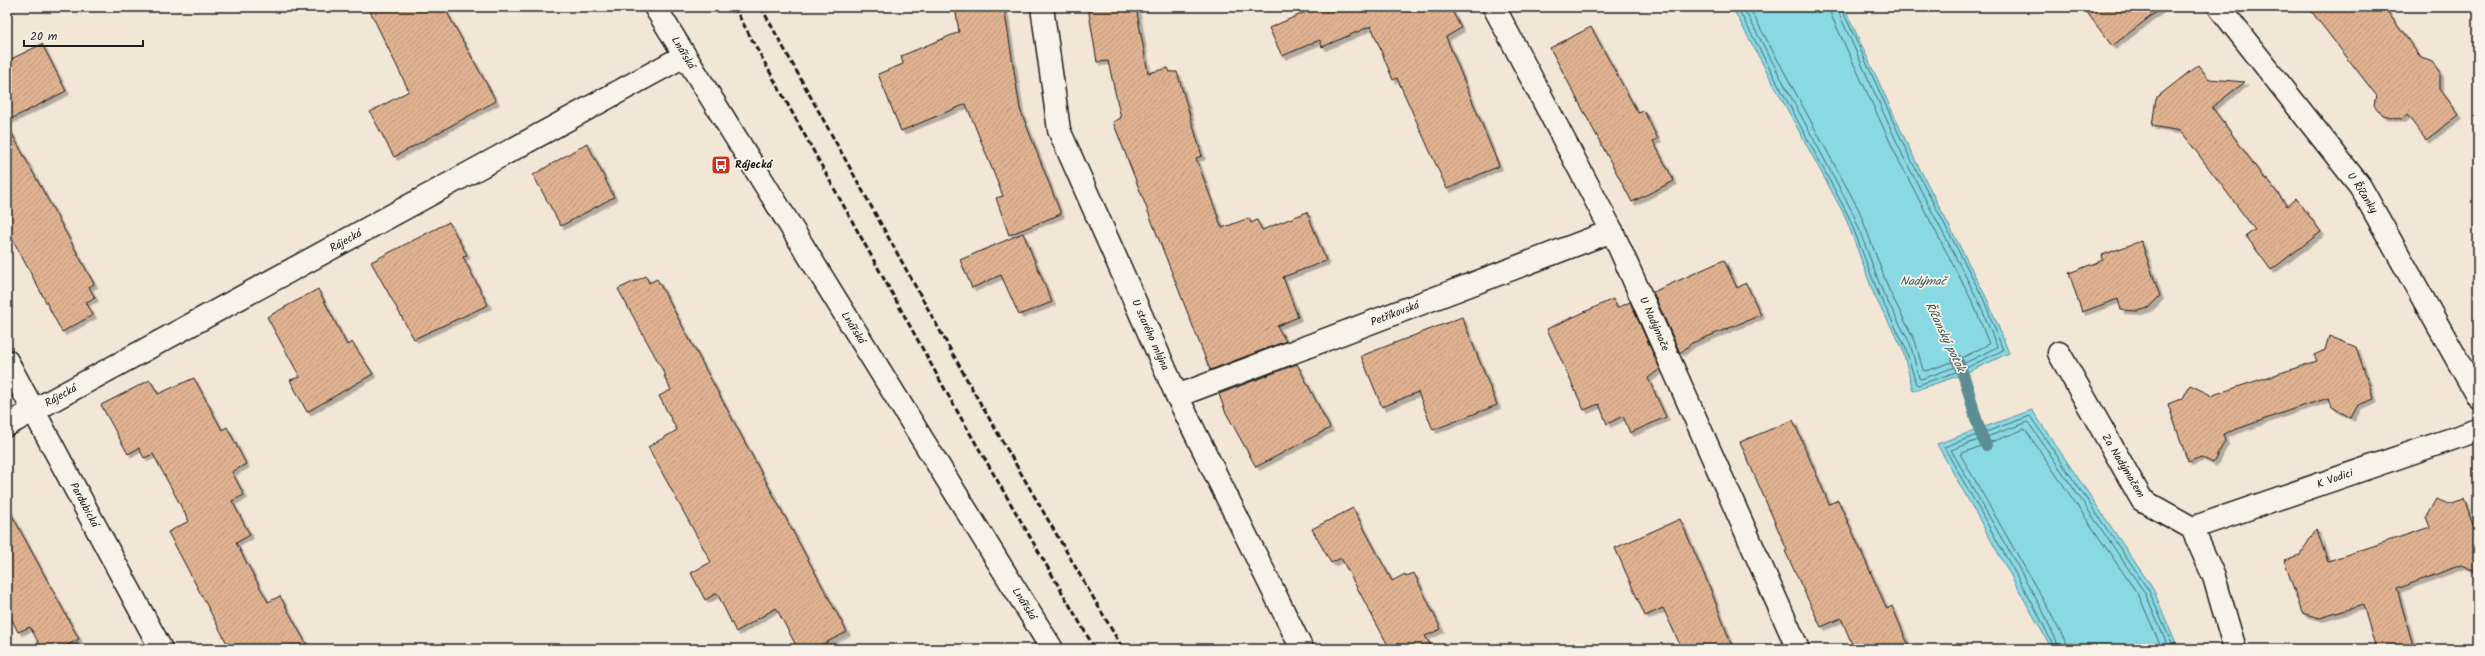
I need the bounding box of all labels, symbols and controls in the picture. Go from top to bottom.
scale bar [24,22,143,48]
text: 20 m [30,27,58,46]
street label: Lnářská [666,33,701,74]
bus stop icon: Rájecká [710,154,732,176]
place label: Rájecká [735,156,773,174]
street label: U Říčanky [2342,169,2383,218]
street label: Rájecká [327,224,367,257]
water label: Nadýmač [1900,272,1950,291]
street label: U Nadýmače [1634,294,1674,354]
street label: U starého mlýna [1126,296,1174,374]
street label: Petříkovská [1368,296,1424,332]
water label: Říčanský potok [1920,299,1971,377]
street label: Lnářská [836,308,871,349]
street label: Rájecká [42,379,82,412]
street label: Za Nadýmačem [2097,430,2149,502]
street label: K Vodici [2314,464,2356,494]
street label: Pardubická [65,479,104,533]
street label: Lnářská [1007,584,1042,625]

